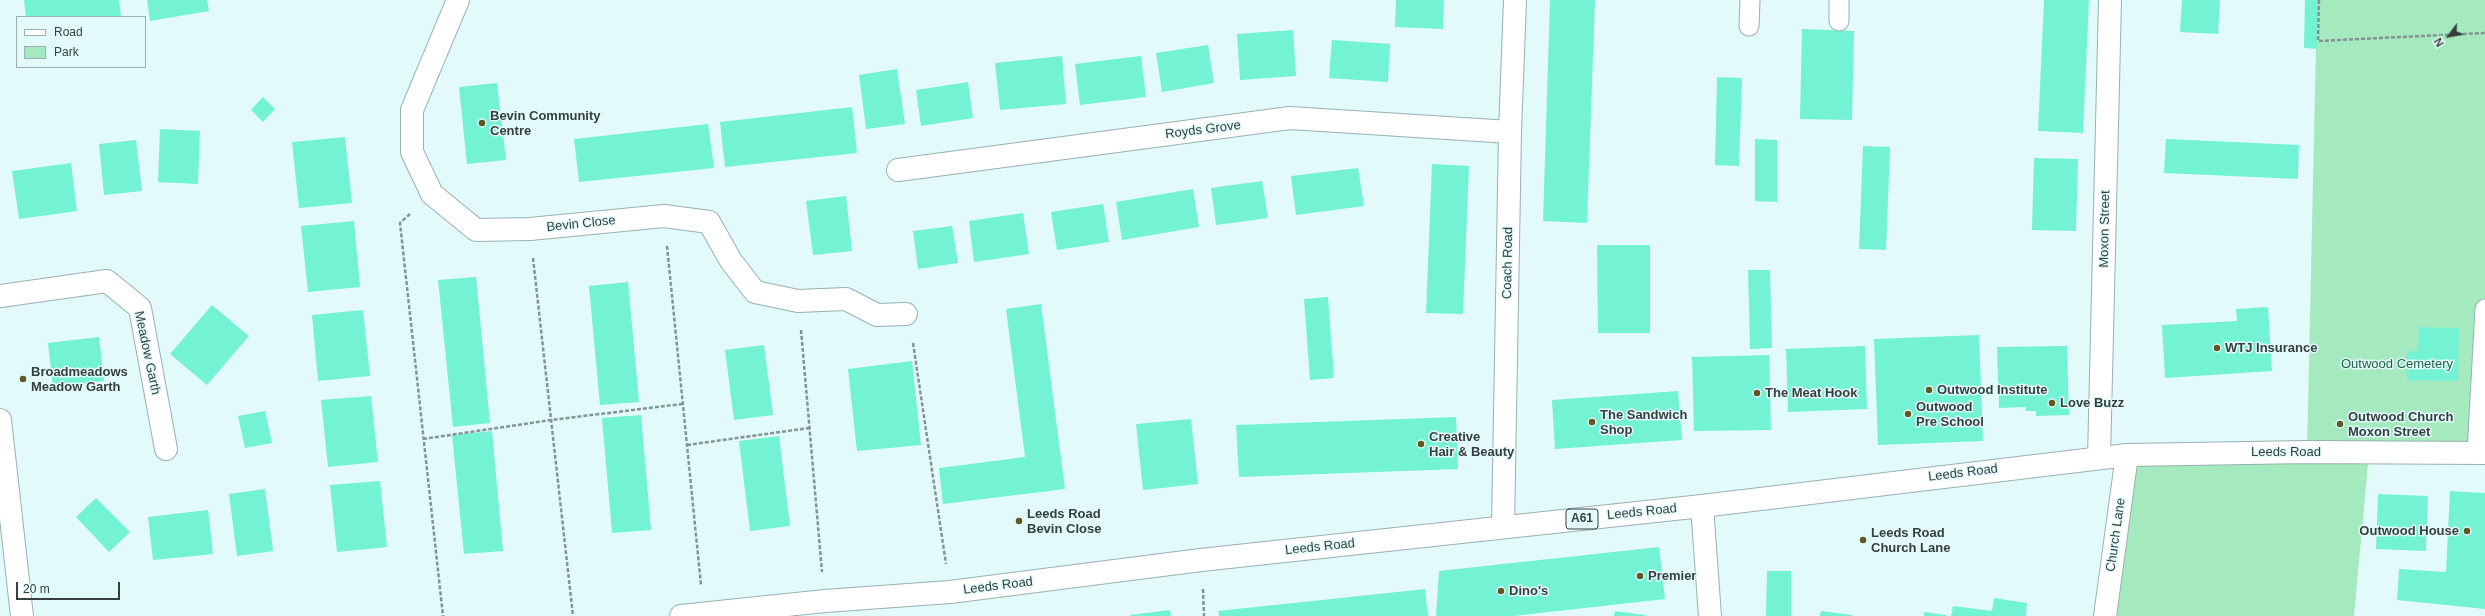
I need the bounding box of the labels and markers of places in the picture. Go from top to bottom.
place label: Bevin Community Centre [490,108,601,139]
marker: Bevin Community Centre [477,118,487,128]
place label: WTJ Insurance [2225,340,2317,356]
marker: WTJ Insurance [2212,343,2222,353]
place label: Broadmeadows Meadow Garth [31,364,128,395]
marker: Broadmeadows Meadow Garth [18,374,28,384]
place label: Outwood Institute [1937,382,2047,398]
place label: The Meat Hook [1765,385,1857,401]
marker: Outwood Institute [1924,385,1934,395]
marker: The Meat Hook [1752,388,1762,398]
place label: Love Buzz [2060,395,2124,411]
marker: Love Buzz [2047,398,2057,408]
place label: Outwood Pre School [1916,399,1984,430]
place label: The Sandwich Shop [1600,407,1687,438]
marker: Outwood Pre School [1903,409,1913,419]
place label: Outwood Church Moxon Street [2348,409,2453,440]
marker: The Sandwich Shop [1587,417,1597,427]
marker: Outwood Church Moxon Street [2335,419,2345,429]
place label: Creative Hair & Beauty [1429,429,1514,460]
marker: Creative Hair & Beauty [1416,439,1426,449]
place label: Leeds Road Bevin Close [1027,506,1101,537]
marker: Leeds Road Bevin Close [1014,516,1024,526]
place label: Outwood House [2359,523,2459,539]
place label: Leeds Road Church Lane [1871,525,1950,556]
marker: Outwood House [2462,526,2472,536]
marker: Leeds Road Church Lane [1858,535,1868,545]
place label: Premier [1648,568,1696,584]
marker: Premier [1635,571,1645,581]
place label: Dino's [1509,583,1548,599]
marker: Dino's [1496,586,1506,596]

